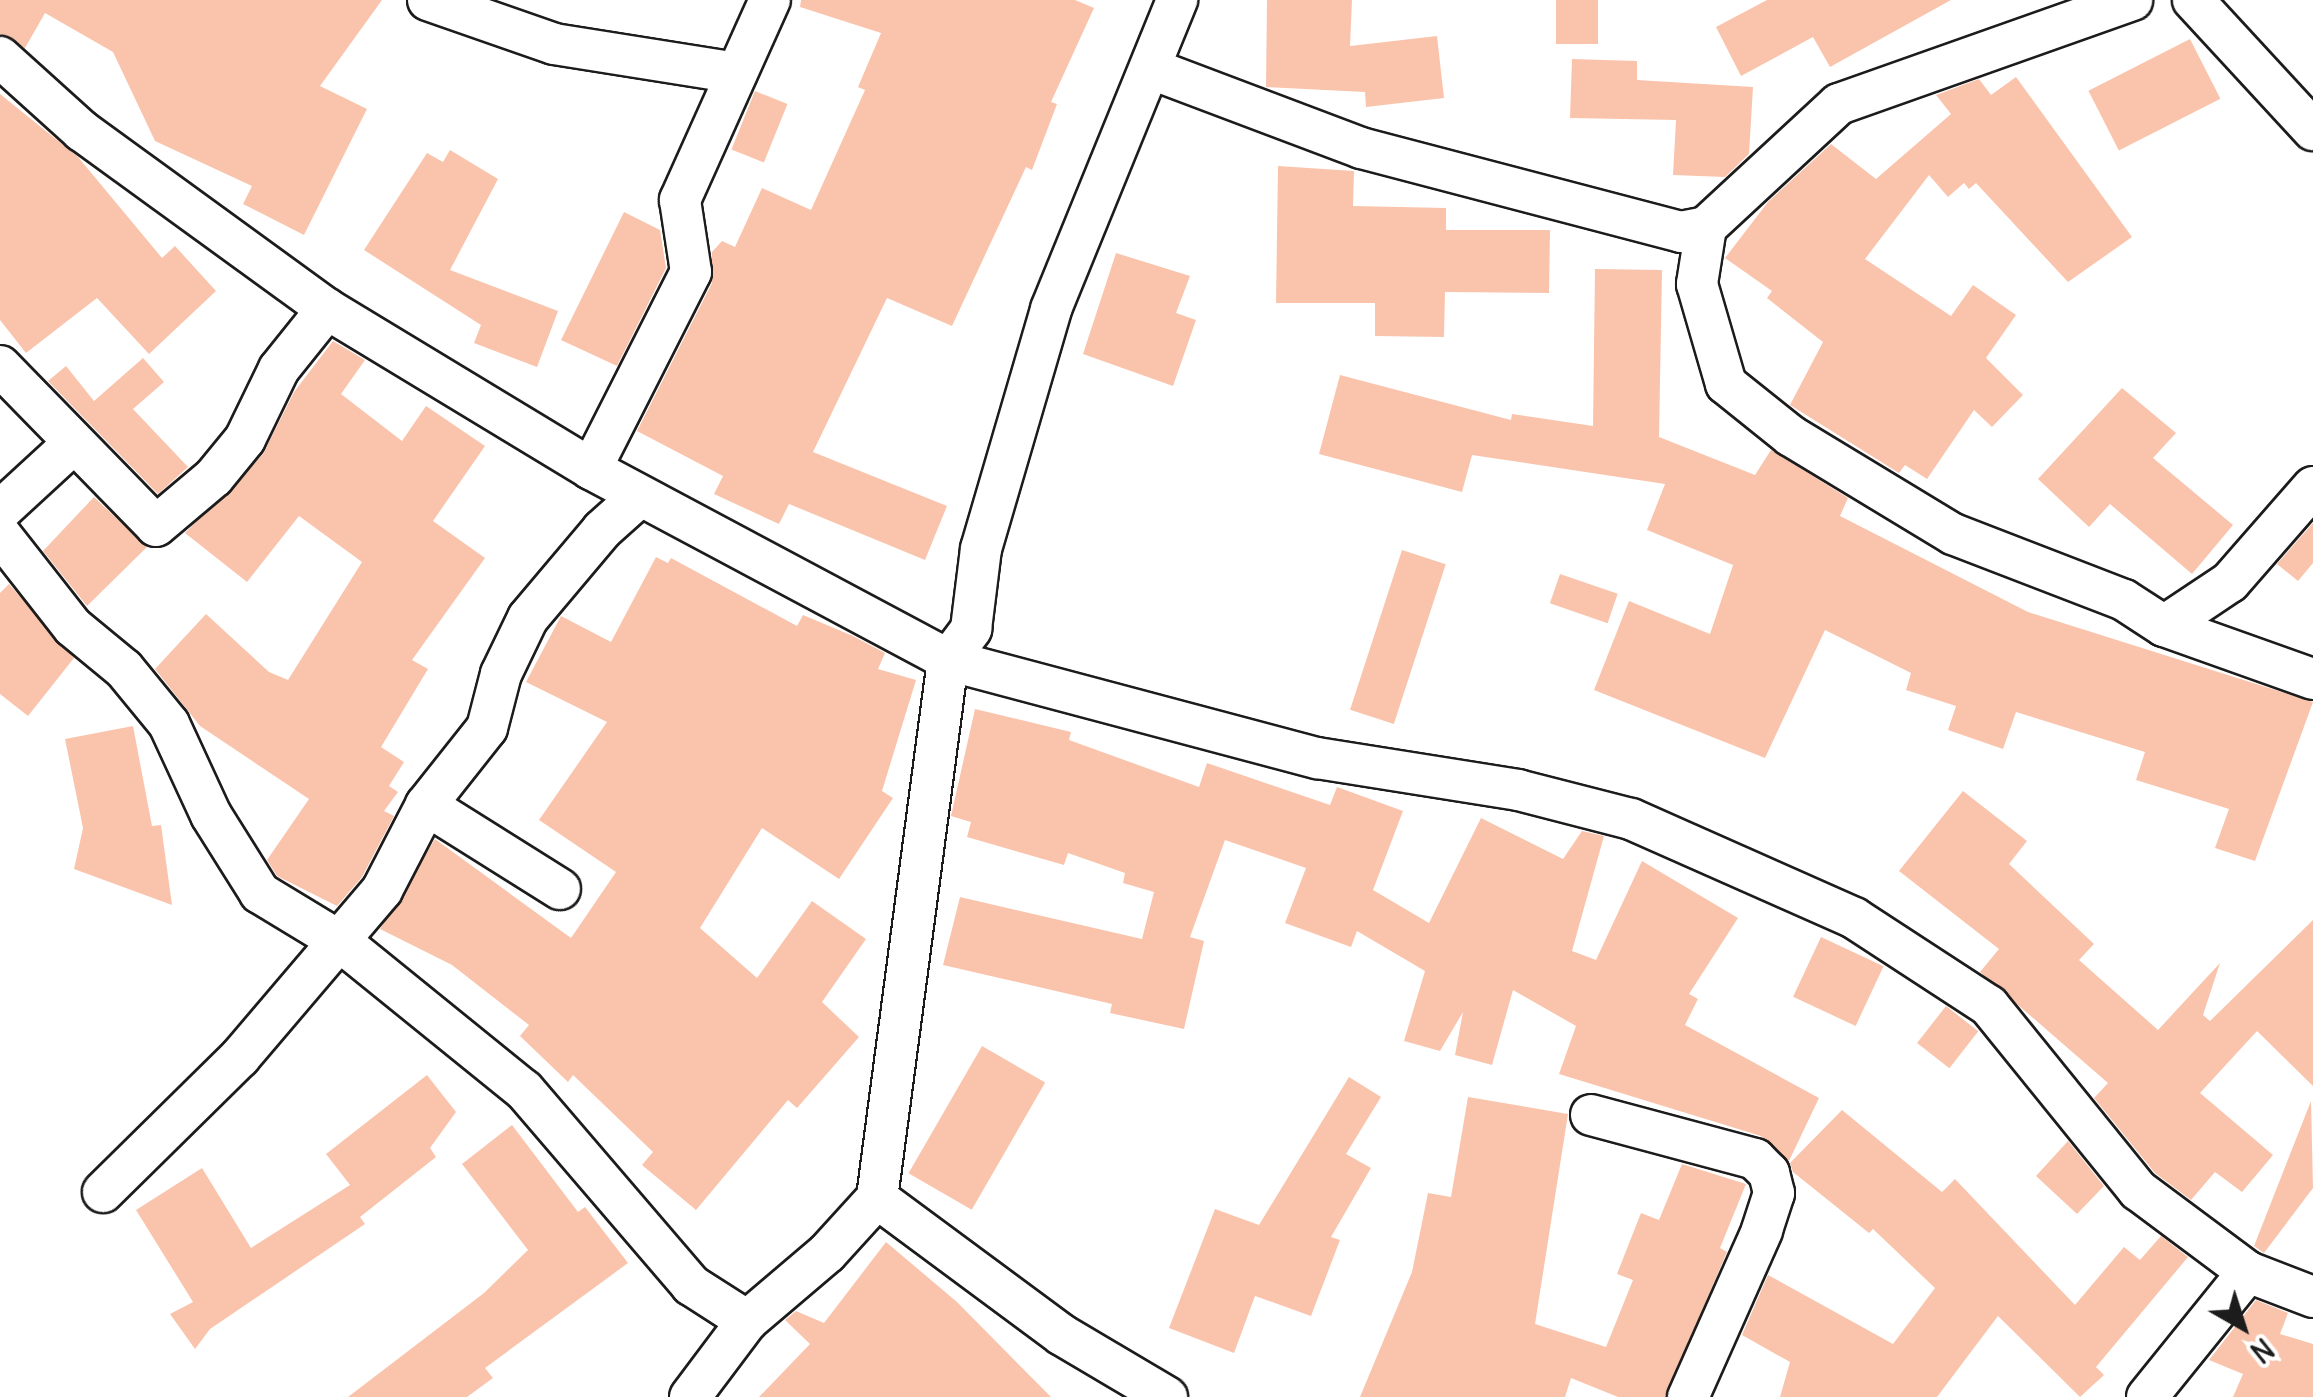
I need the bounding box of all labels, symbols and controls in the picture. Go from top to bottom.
north arrow [2193,1277,2293,1377]
text: N [2243,1330,2281,1370]

